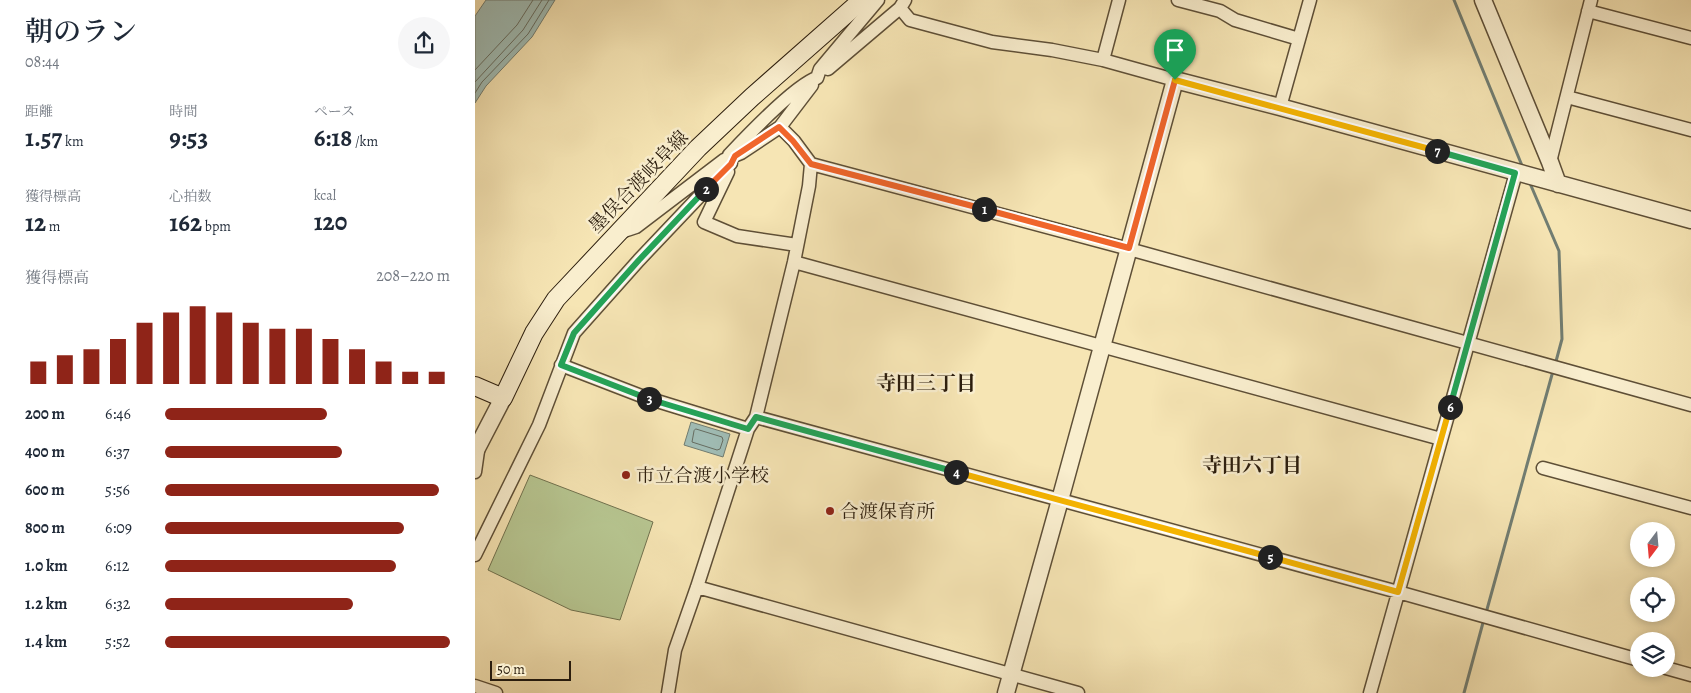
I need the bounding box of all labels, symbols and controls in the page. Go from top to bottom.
text: 朝のラン [25,13,137,51]
button: share [398,17,450,69]
pin [1154,29,1196,80]
icon: arrive [1161,36,1189,64]
text: 08:44 [25,51,60,73]
text: 距離 [25,102,53,121]
text: 時間 [169,102,197,121]
text: ペース [314,102,355,121]
text: 1.57 [25,121,62,155]
text: 9:53 [169,121,208,155]
text: 6:18 [314,121,352,155]
street label: 墨俣合渡岐阜線 [583,125,694,239]
text: km [62,132,84,151]
text: /km [352,132,378,151]
pin: 7 [1425,138,1449,164]
text: 7 [1435,142,1440,161]
pin: 2 [693,176,719,202]
text: 2 [703,180,710,199]
text: kcal [314,186,336,205]
text: 獲得標高 [25,187,81,206]
text: 心拍数 [169,187,211,206]
pin: 1 [971,196,997,222]
text: 1 [982,200,987,219]
text: 120 [314,205,347,239]
text: 12 [25,206,46,240]
text: 162 [169,206,202,240]
text: m [46,217,60,236]
text: bpm [202,217,231,236]
text: 208–220 m [376,265,450,287]
text: 獲得標高 [25,267,89,289]
district label: 寺田三丁目 [876,370,976,397]
pin: 3 [637,386,661,412]
text: 3 [646,390,653,409]
pin: 6 [1437,394,1463,420]
text: 6 [1447,398,1454,417]
text: 200 m [25,403,65,425]
text: 6:46 [105,403,131,425]
text: 400 m [25,441,65,463]
text: 6:37 [105,441,130,463]
district label: 寺田六丁目 [1202,452,1302,479]
pin: 4 [943,460,969,484]
place label: 市立合渡小学校 [636,463,769,489]
text: 4 [953,463,960,482]
marker: 市立合渡小学校 [620,469,632,481]
text: 600 m [25,479,65,501]
text: 5:56 [105,479,130,501]
place label: 合渡保育所 [840,499,935,525]
marker: 合渡保育所 [824,505,836,517]
text: 800 m [25,517,65,539]
text: 6:09 [105,517,132,539]
north arrow [1630,522,1675,568]
map controls [1630,522,1675,677]
pin: 5 [1257,544,1283,570]
text: 5 [1268,548,1273,567]
text: 1.0 km [25,555,68,577]
text: 6:12 [105,555,129,577]
button: locate [1630,577,1675,622]
text: 1.2 km [25,593,67,615]
text: 6:32 [105,593,130,615]
text: 1.4 km [25,631,67,653]
text: 5:52 [105,631,130,653]
button: layers [1630,632,1675,677]
scale bar [490,658,571,681]
text: 50 m [497,660,525,679]

